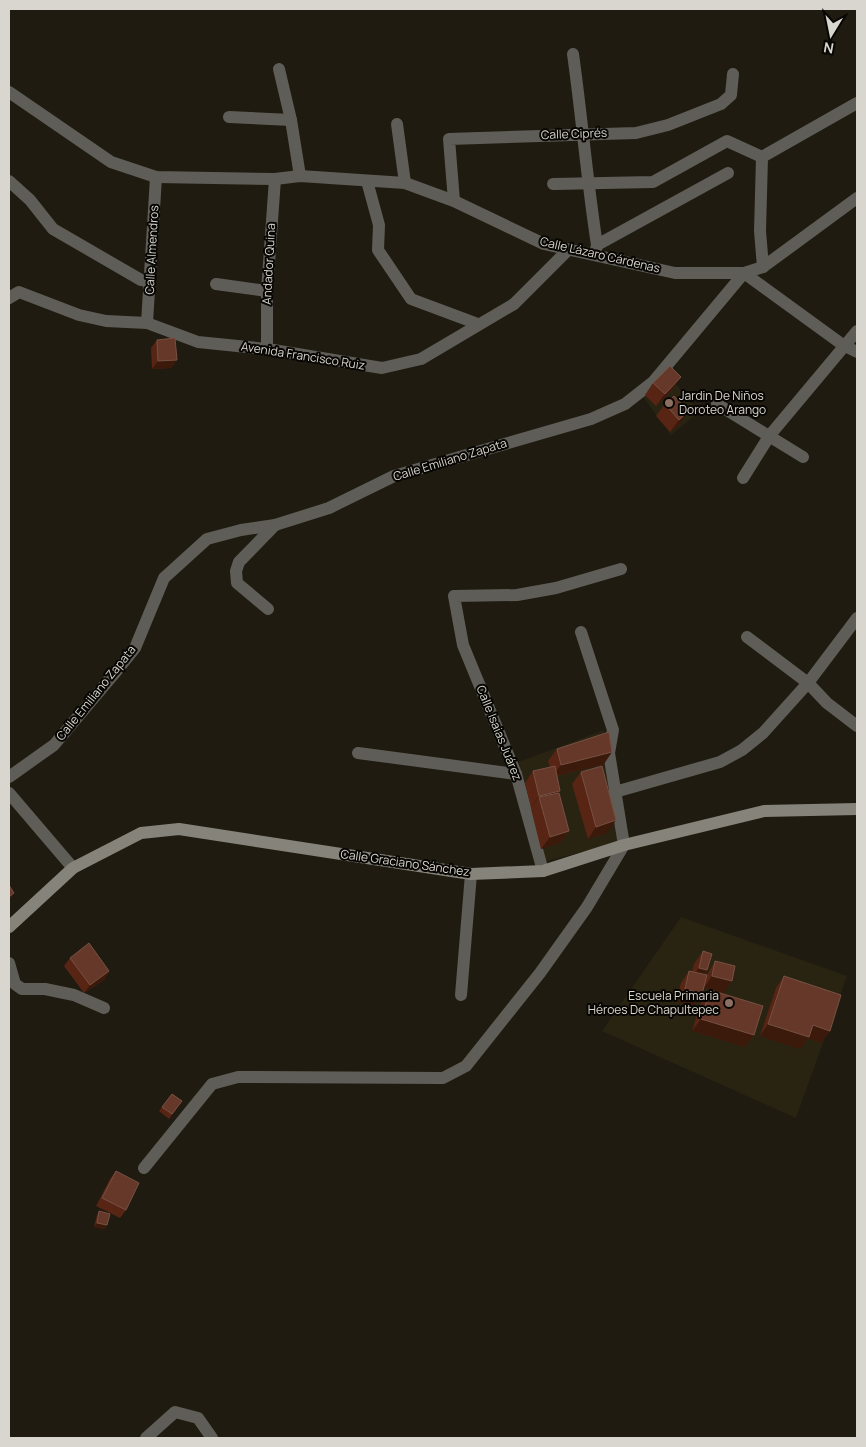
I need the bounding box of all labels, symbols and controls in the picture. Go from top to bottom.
north arrow [806,10,856,60]
text: N [822,38,835,59]
street label: Calle Ciprés [541,124,607,143]
street label: Calle Almendros [141,205,162,295]
street label: Andador Quina [258,223,279,305]
street label: Calle Lázaro Cárdenas [538,232,662,277]
street label: Avenida Francisco Ruiz [240,337,366,374]
place label: Jardin De Niños Doroteo Arango [679,387,766,418]
marker: Jardin De Niños Doroteo Arango [663,397,675,409]
street label: Calle Emiliano Zapata [391,434,509,485]
street label: Calle Emiliano Zapata [52,641,139,744]
street label: Calle Isaias Juárez [473,683,526,783]
street label: Calle Graciano Sánchez [339,845,471,880]
place label: Escuela Primaria Héroes De Chapultepec [588,987,719,1018]
marker: Escuela Primaria Héroes De Chapultepec [723,997,735,1009]

